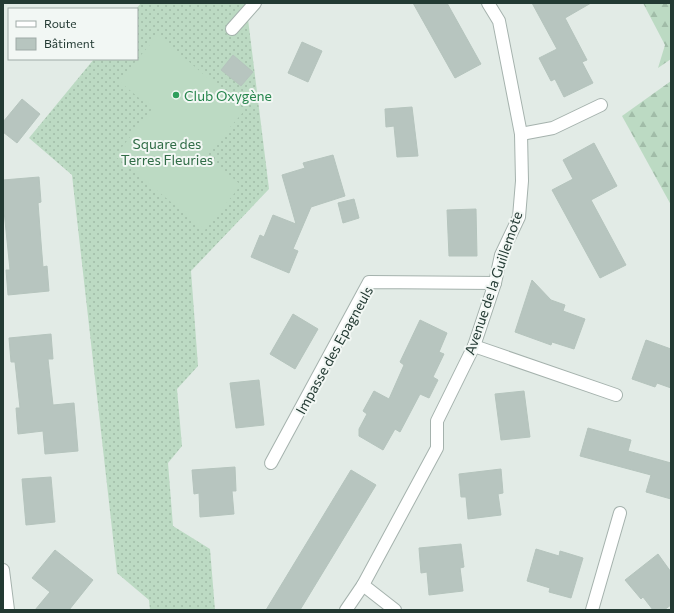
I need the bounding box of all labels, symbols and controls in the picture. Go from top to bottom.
legend [8,8,138,60]
text: Route [44,16,77,30]
text: Bâtiment [44,36,95,50]
place label: Club Oxygène [184,87,272,104]
marker: Club Oxygène [171,90,181,100]
park label: Square des Terres Fleuries [121,135,213,168]
street label: Avenue de la Guillemote [460,209,526,357]
street label: Impasse des Epagneuls [292,283,376,417]

